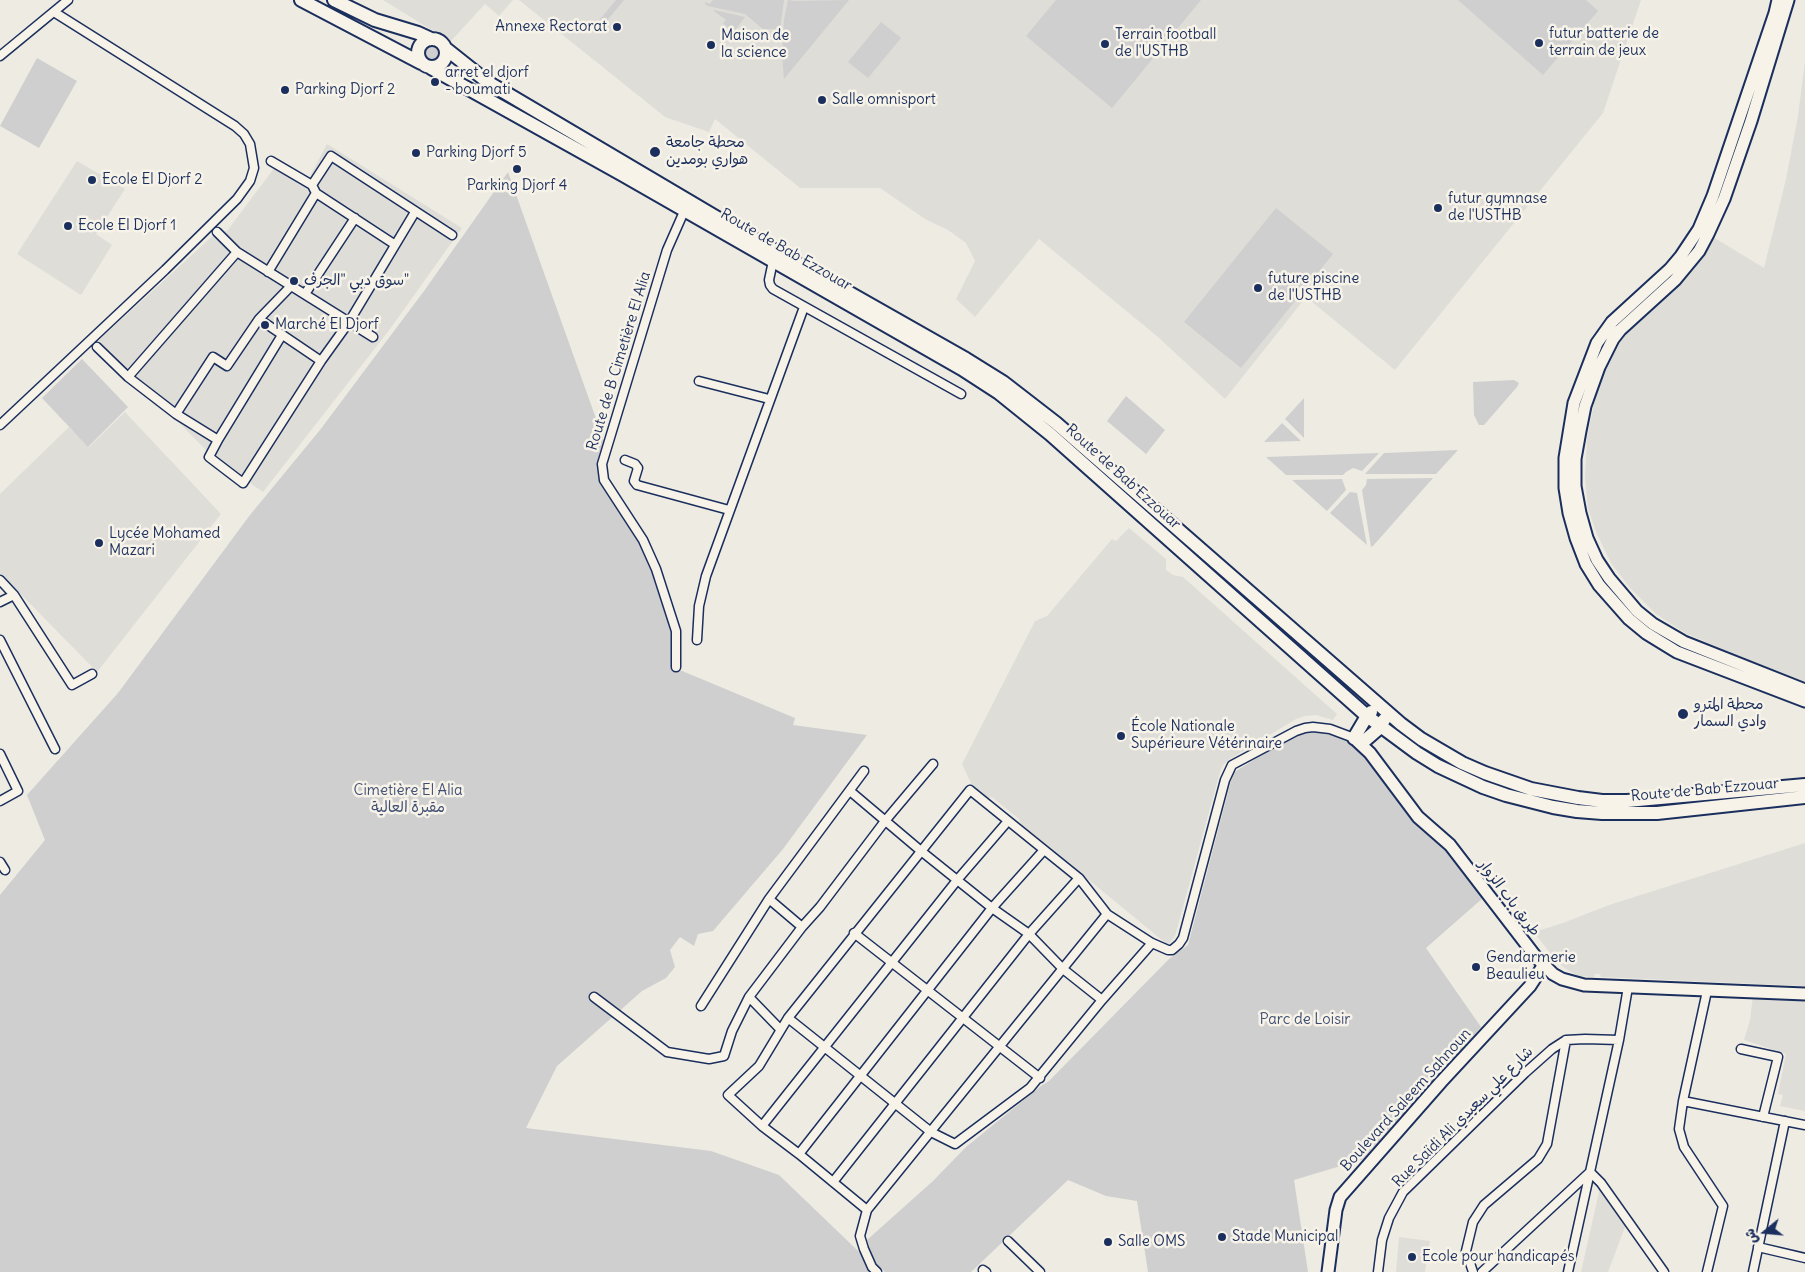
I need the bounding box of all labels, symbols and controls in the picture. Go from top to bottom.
place label: Annexe Rectorat [495,18,607,36]
marker: Annexe Rectorat [611,21,623,33]
place label: futur batterie de terrain de jeux [1549,25,1659,60]
place label: Terrain football de l'USTHB [1115,26,1216,61]
place label: Maison de la science [721,27,789,62]
marker: futur batterie de terrain de jeux [1533,37,1545,49]
marker: Terrain football de l'USTHB [1099,38,1111,50]
marker: Maison de la science [705,39,717,51]
place label: arret el djorf - boumati [445,64,529,99]
marker: arret el djorf - boumati [429,76,441,88]
place label: Parking Djorf 2 [295,81,395,99]
marker: Parking Djorf 2 [279,84,291,96]
place label: Salle omnisport [832,91,936,109]
marker: Salle omnisport [816,94,828,106]
place label: محطة جامعة هواري بومدين [666,134,748,169]
place label: Parking Djorf 5 [426,144,527,162]
marker: محطة جامعة هواري بومدين [648,145,662,159]
marker: Parking Djorf 5 [410,147,422,159]
marker: Parking Djorf 4 [511,163,523,175]
place label: Ecole El Djorf 2 [102,171,202,189]
marker: Ecole El Djorf 2 [86,174,98,186]
place label: Parking Djorf 4 [467,177,567,195]
place label: futur gymnase de l'USTHB [1448,190,1547,225]
marker: futur gymnase de l'USTHB [1432,202,1444,214]
street label: Route de Bab Ezzouar [717,205,855,295]
place label: Ecole El Djorf 1 [78,217,176,235]
marker: Ecole El Djorf 1 [62,220,74,232]
street label: Route de B Cimetière El Alia [583,269,655,453]
place label: future piscine de l'USTHB [1268,270,1359,305]
place label: سوق دبي "الجرف" [304,272,409,290]
marker: سوق دبي "الجرف" [288,275,300,287]
marker: future piscine de l'USTHB [1252,282,1264,294]
place label: Marché El Djorf [275,316,379,334]
marker: Marché El Djorf [259,319,271,331]
street label: Route de Bab Ezzouar [1062,421,1184,533]
place label: Lycée Mohamed Mazari [109,525,220,560]
marker: Lycée Mohamed Mazari [93,537,105,549]
place label: محطة المترو وادي السمار [1694,696,1767,731]
marker: محطة المترو وادي السمار [1676,707,1690,721]
place label: École Nationale Supérieure Vétérinaire [1131,718,1282,753]
marker: École Nationale Supérieure Vétérinaire [1115,730,1127,742]
street label: Route de Bab Ezzouar [1630,775,1780,805]
park label: Cimetière El Alia مقبرة العالية [354,782,462,817]
street label: طريق باب الزوار [1474,856,1544,940]
place label: Gendarmerie Beaulieu [1486,949,1576,984]
marker: Gendarmerie Beaulieu [1470,961,1482,973]
park label: Parc de Loisir [1260,1011,1350,1029]
street label: Boulevard Saleem Sahnoun [1337,1025,1475,1175]
street label: Rue Saïdi Ali شارع علي سعيدي [1389,1043,1537,1191]
north arrow [1740,1207,1790,1257]
text: ش [1740,1226,1762,1246]
place label: Stade Municipal [1232,1228,1338,1246]
marker: Stade Municipal [1216,1231,1228,1243]
place label: Salle OMS [1118,1233,1185,1251]
marker: Salle OMS [1102,1236,1114,1248]
place label: Ecole pour handicapés [1422,1248,1575,1266]
marker: Ecole pour handicapés [1406,1251,1418,1263]

